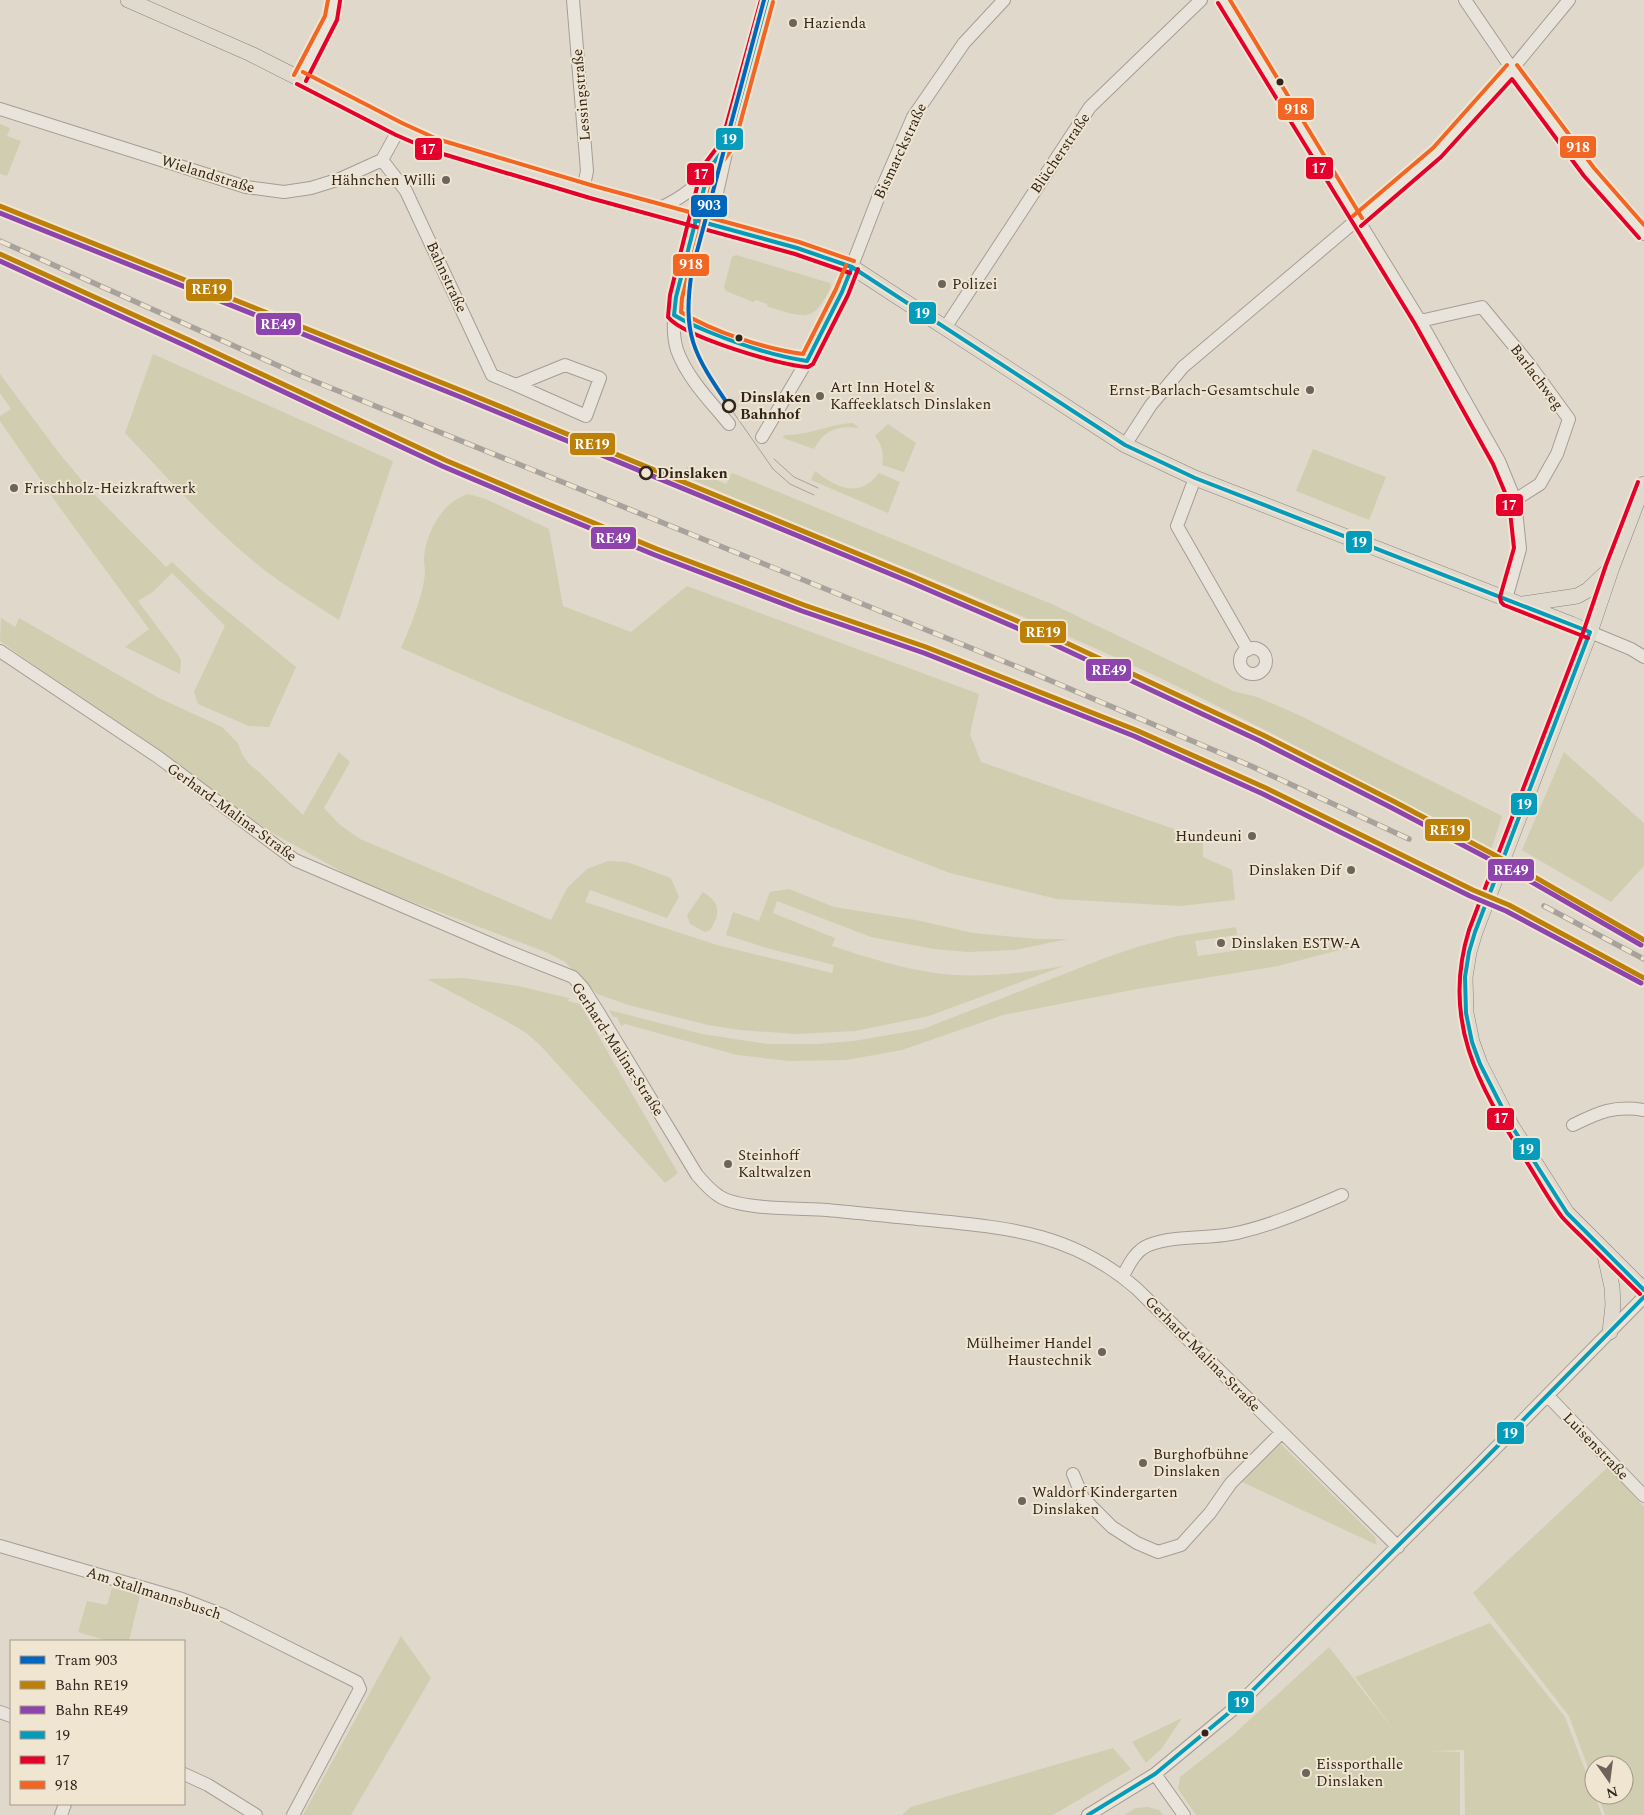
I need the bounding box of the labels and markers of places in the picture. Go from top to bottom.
place label: Hazienda [803,12,867,35]
marker: Hazienda [787,17,799,29]
unlabelled marker [1275,77,1285,87]
place label: Hähnchen Willi [331,169,436,192]
marker: Hähnchen Willi [440,174,452,186]
place label: Polizei [952,273,998,296]
marker: Polizei [936,278,948,290]
unlabelled marker [734,333,744,343]
place label: Art Inn Hotel & Kaffeeklatsch Dinslaken [830,376,991,416]
place label: Ernst-Barlach-Gesamtschule [1109,379,1300,402]
marker: Ernst-Barlach-Gesamtschule [1304,384,1316,396]
place label: Dinslaken Bahnhof [740,386,811,426]
marker: Art Inn Hotel & Kaffeeklatsch Dinslaken [814,390,826,402]
marker: Dinslaken Bahnhof [722,399,736,413]
place label: Dinslaken [657,462,728,485]
marker: Dinslaken [639,466,653,480]
place label: Frischholz-Heizkraftwerk [24,477,196,500]
marker: Frischholz-Heizkraftwerk [8,482,20,494]
place label: Hundeuni [1175,825,1242,848]
marker: Hundeuni [1246,830,1258,842]
place label: Dinslaken Dif [1249,859,1343,882]
marker: Dinslaken Dif [1345,864,1357,876]
place label: Dinslaken ESTW-A [1231,932,1361,955]
marker: Dinslaken ESTW-A [1215,937,1227,949]
place label: Steinhoff Kaltwalzen [738,1144,812,1184]
marker: Steinhoff Kaltwalzen [722,1158,734,1170]
place label: Mülheimer Handel Haustechnik [966,1332,1092,1372]
marker: Mülheimer Handel Haustechnik [1096,1346,1108,1358]
place label: Burghofbühne Dinslaken [1153,1443,1249,1483]
marker: Burghofbühne Dinslaken [1137,1457,1149,1469]
place label: Waldorf Kindergarten Dinslaken [1032,1481,1178,1521]
marker: Waldorf Kindergarten Dinslaken [1016,1495,1028,1507]
unlabelled marker [1200,1728,1210,1738]
place label: Eissporthalle Dinslaken [1316,1753,1403,1793]
marker: Eissporthalle Dinslaken [1300,1767,1312,1779]

